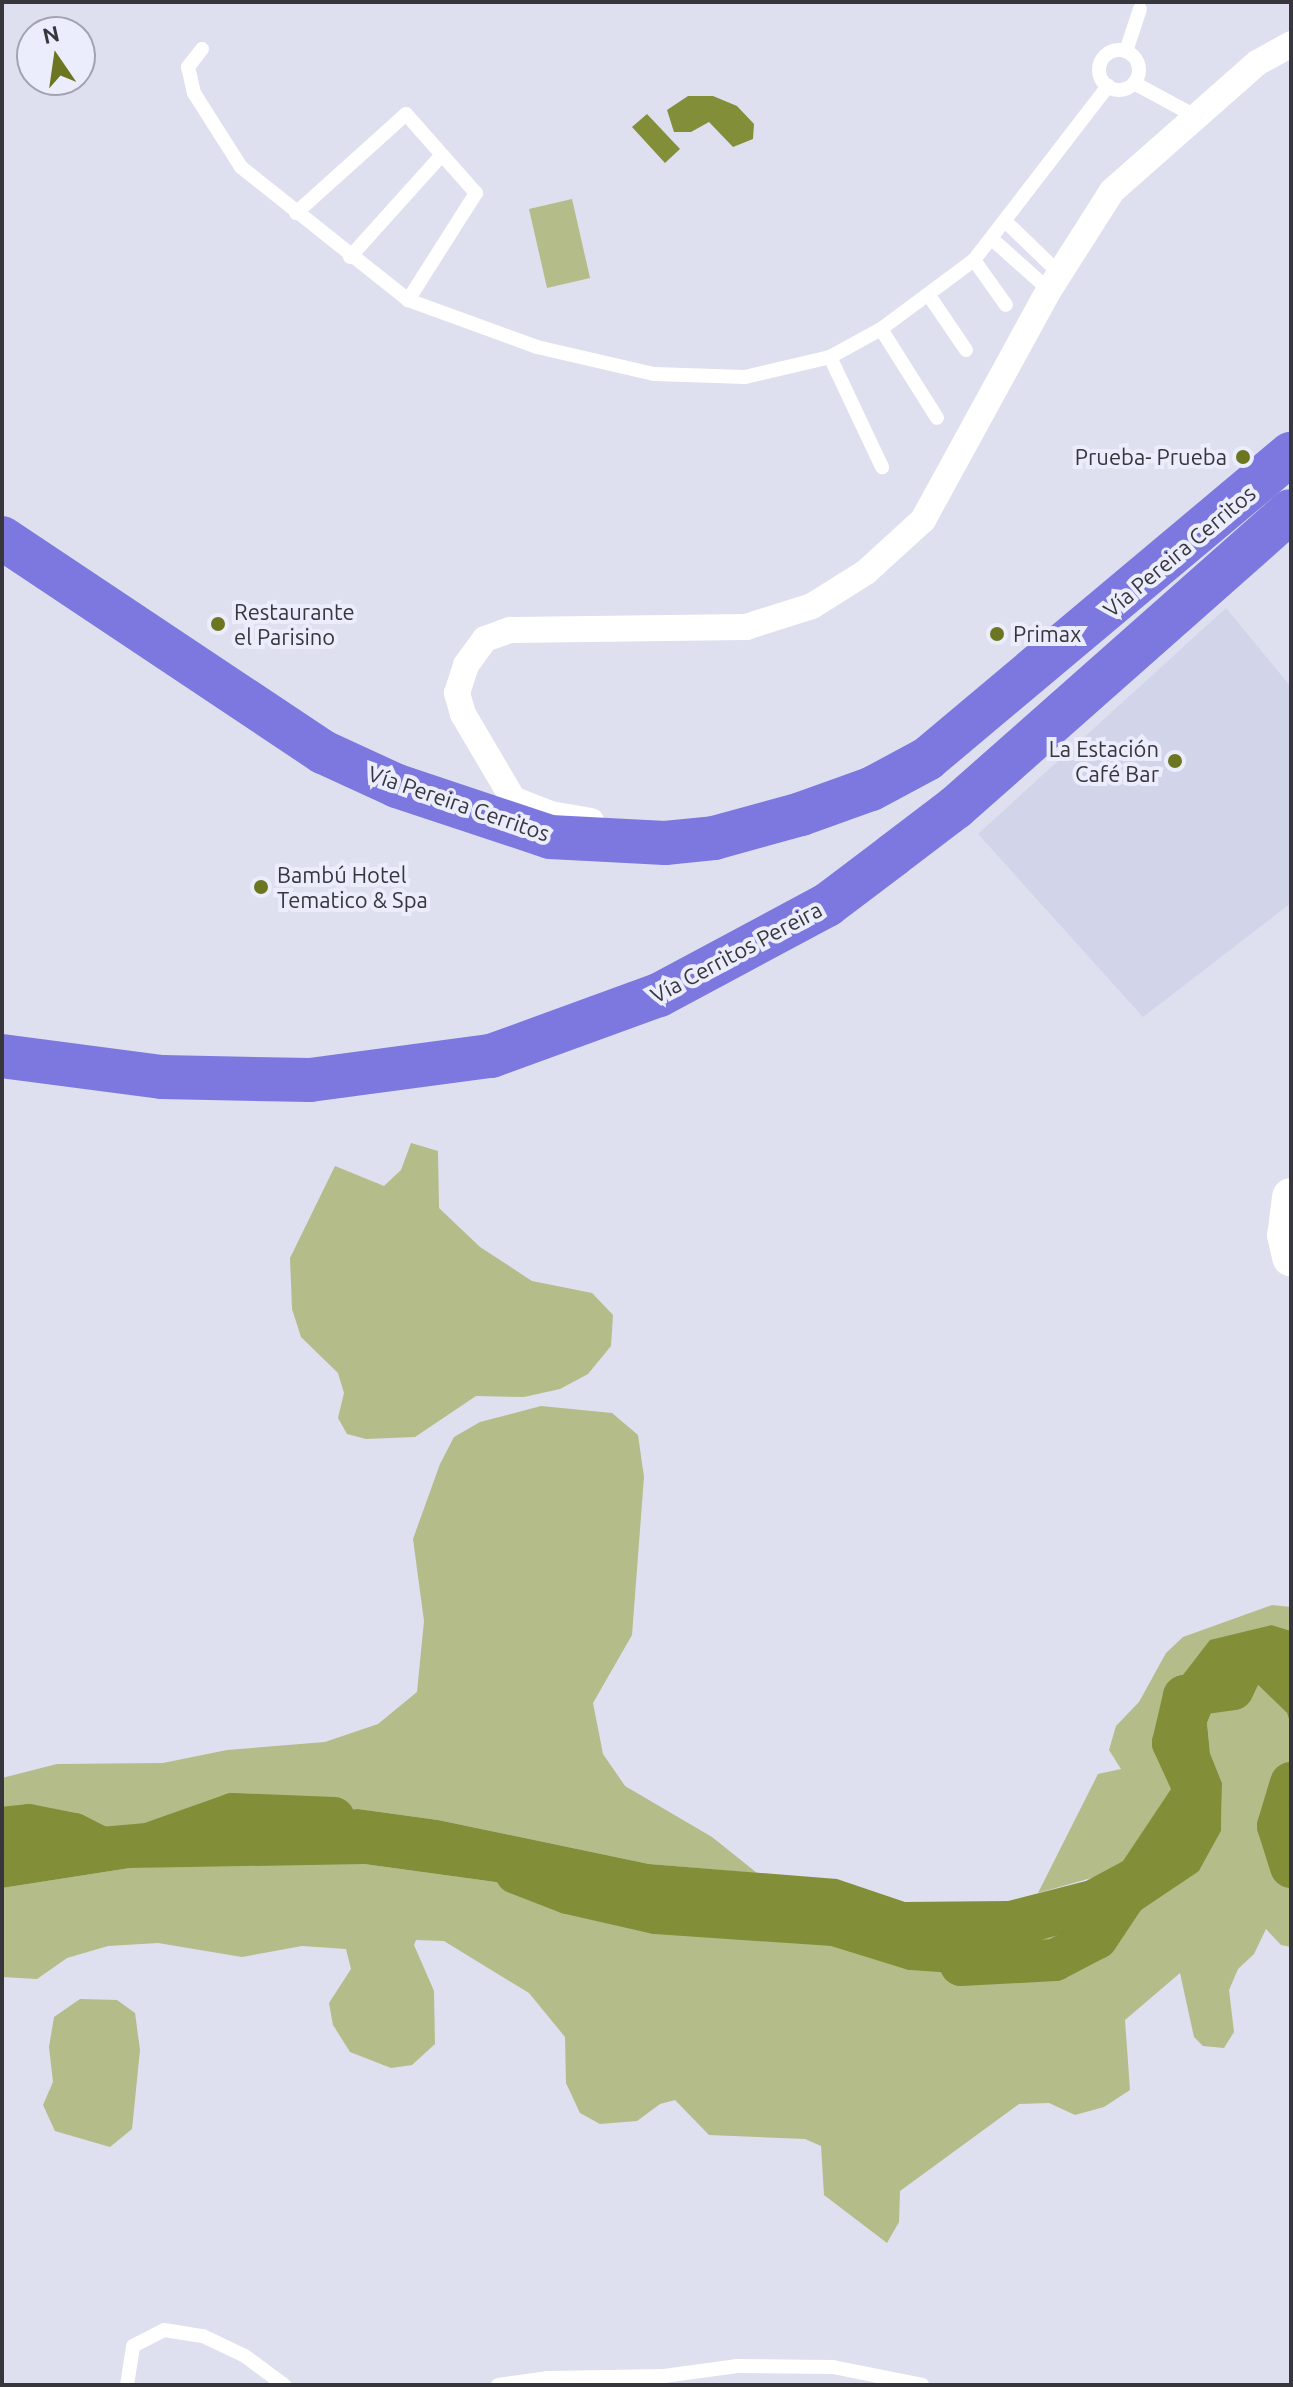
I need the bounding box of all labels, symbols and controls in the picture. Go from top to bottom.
north arrow [16,16,96,96]
text: N [40,20,62,48]
place label: Prueba- Prueba [1075,444,1227,470]
marker: Prueba- Prueba [1234,448,1252,466]
street label: Vía Pereira Cerritos [1098,480,1260,622]
place label: Restaurante el Parisino [234,598,355,650]
marker: Restaurante el Parisino [209,615,227,633]
place label: Primax [1013,621,1081,647]
marker: Primax [988,625,1006,643]
place label: La Estación Café Bar [1049,735,1159,786]
marker: La Estación Café Bar [1166,752,1184,770]
street label: Vía Pereira Cerritos [365,760,553,846]
place label: Bambú Hotel Tematico & Spa [277,861,428,912]
marker: Bambú Hotel Tematico & Spa [252,878,270,896]
street label: Vía Cerritos Pereira [646,896,826,1008]

